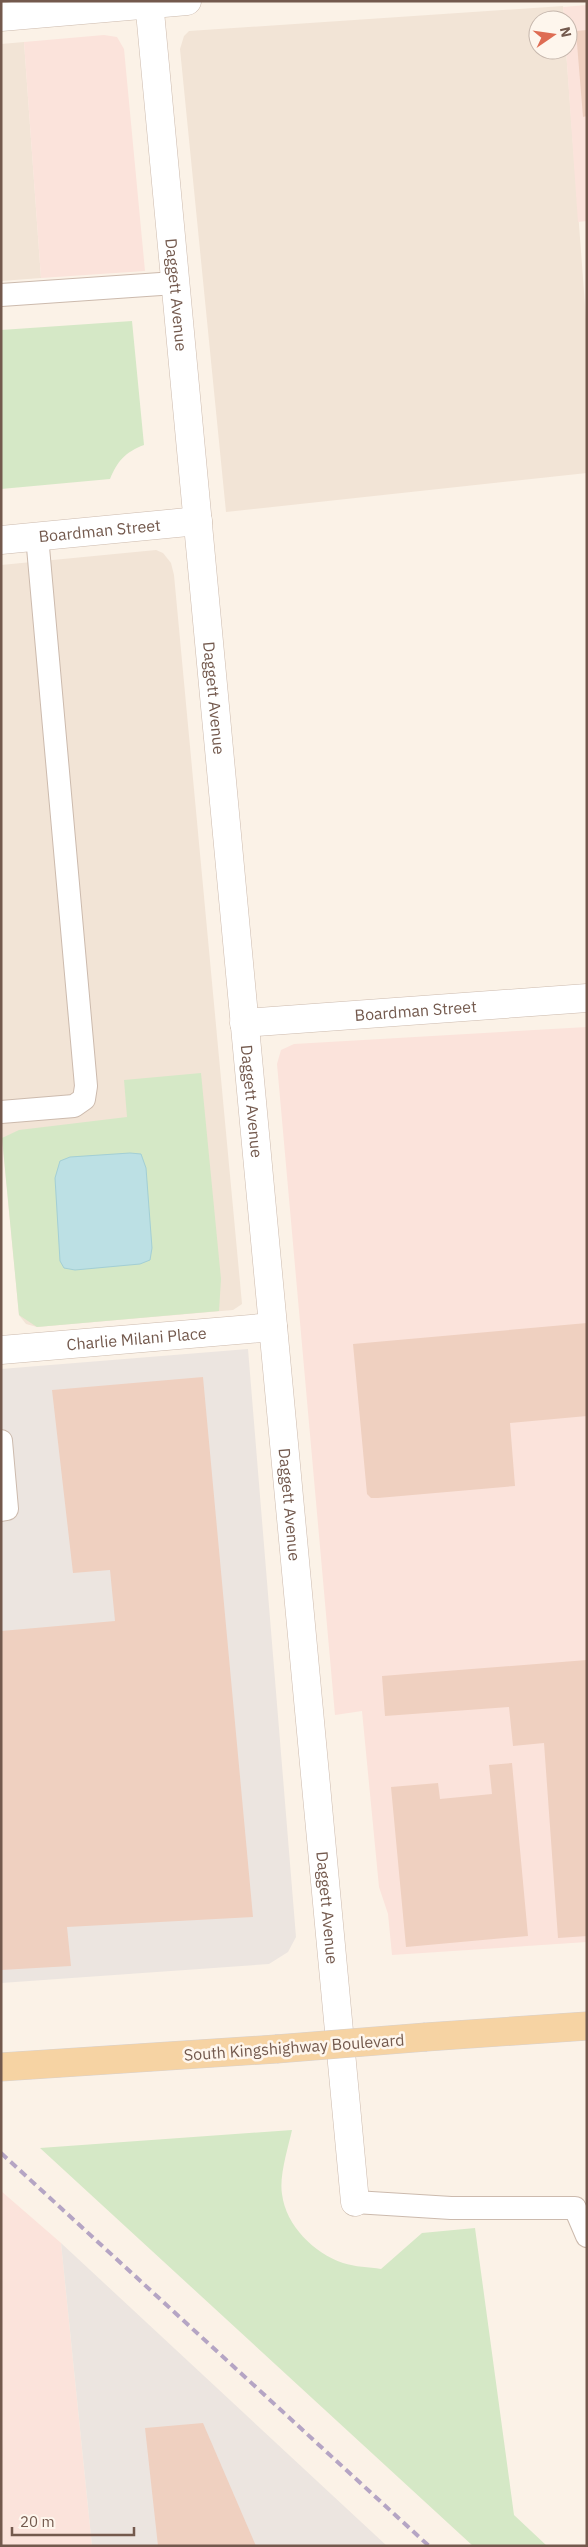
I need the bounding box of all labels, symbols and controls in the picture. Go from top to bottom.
north arrow [528,10,578,60]
text: N [556,25,576,39]
street label: Daggett Avenue [161,237,192,352]
street label: Boardman Street [38,515,161,546]
street label: Daggett Avenue [199,641,229,755]
street label: Boardman Street [354,996,477,1025]
street label: Daggett Avenue [237,1044,267,1159]
street label: Charlie Milani Place [66,1323,208,1354]
street label: Daggett Avenue [274,1447,305,1562]
street label: Daggett Avenue [312,1850,343,1965]
street label: South Kingshighway Boulevard [183,2029,405,2065]
scale bar [12,2504,135,2536]
text: 20 m [20,2512,55,2531]

